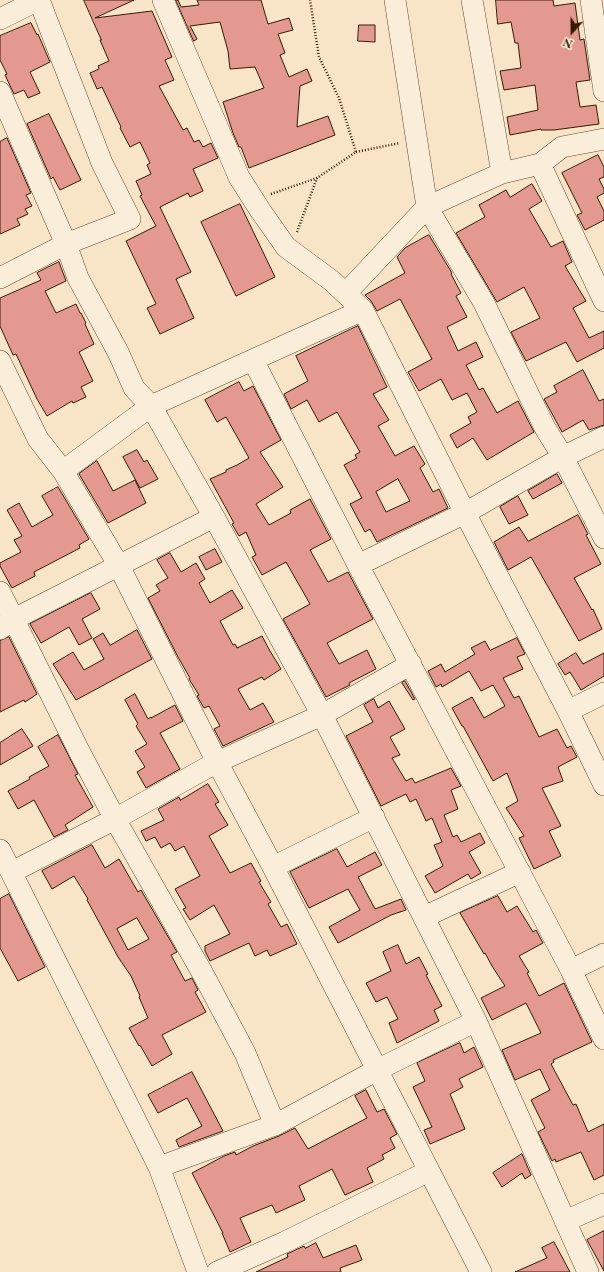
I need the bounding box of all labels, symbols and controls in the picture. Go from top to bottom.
north arrow [552,12,592,52]
text: N [561,35,574,51]

